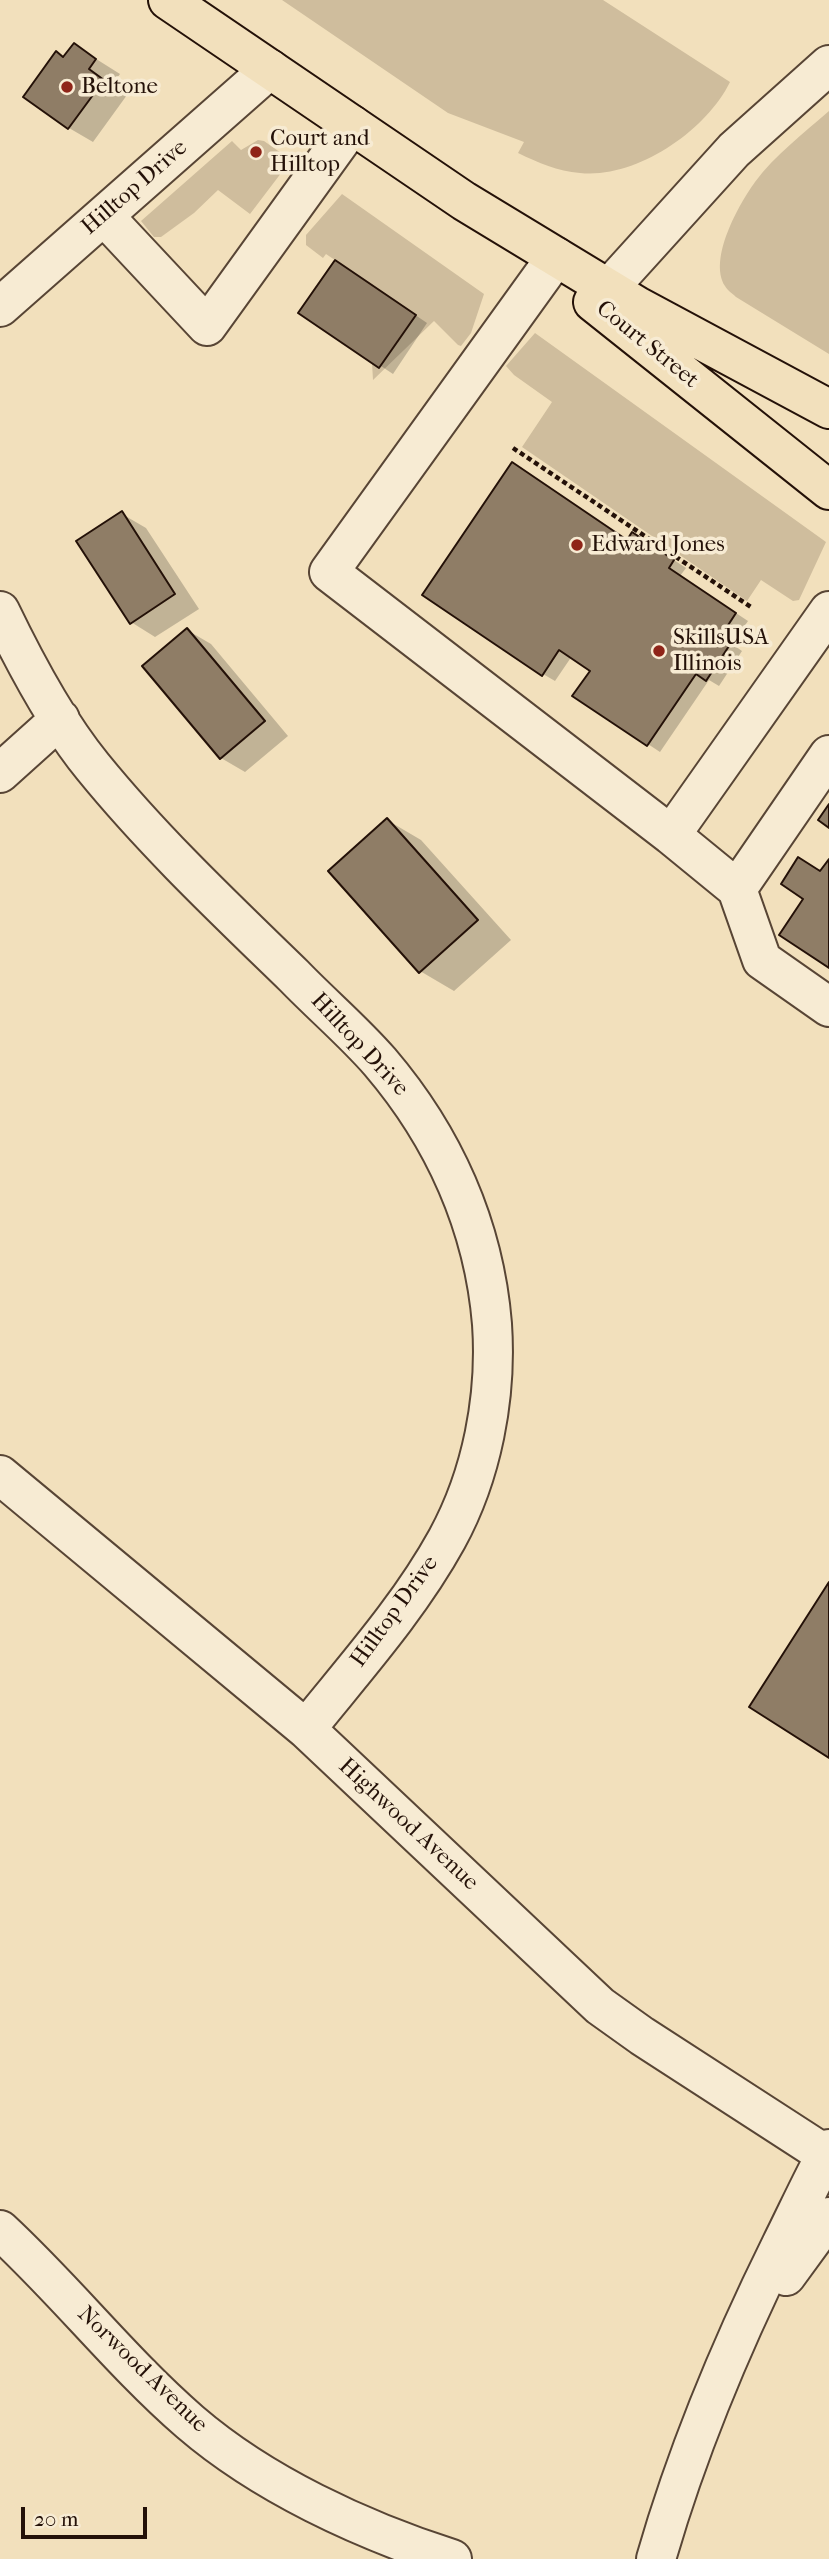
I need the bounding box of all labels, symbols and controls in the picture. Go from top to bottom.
place label: Beltone [81,73,158,101]
marker: Beltone [59,79,75,95]
place label: Court and Hilltop [270,125,369,179]
street label: Hilltop Drive [76,135,194,241]
marker: Court and Hilltop [248,144,264,160]
street label: Court Street [590,295,704,395]
place label: Edward Jones [591,531,725,559]
marker: Edward Jones [569,537,585,553]
place label: SkillsUSA Illinois [673,624,769,678]
marker: SkillsUSA Illinois [651,643,667,659]
street label: Hilltop Drive [304,988,414,1102]
street label: Hilltop Drive [345,1551,445,1673]
street label: Highwood Avenue [332,1753,484,1897]
street label: Norwood Avenue [71,2301,213,2439]
scale bar [24,2492,150,2536]
text: 20 m [34,2507,78,2531]

